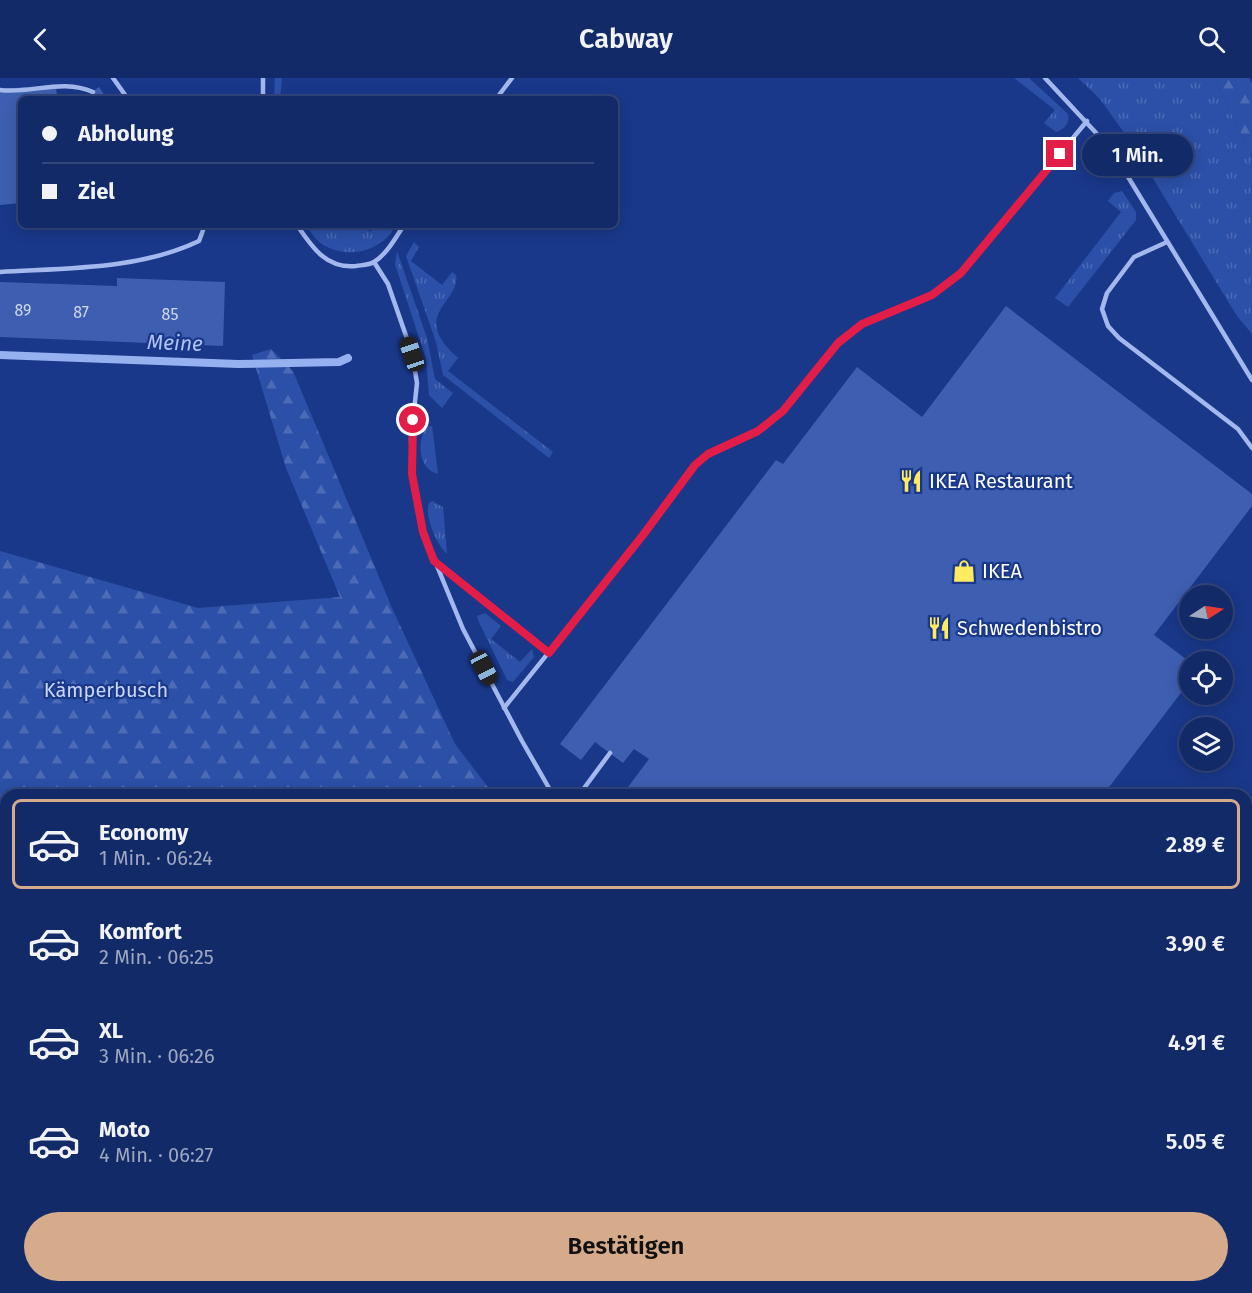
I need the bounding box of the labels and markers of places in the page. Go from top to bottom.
restaurant icon: IKEA Restaurant [898,468,924,494]
place label: IKEA Restaurant [929,469,1073,493]
shop icon: IKEA [951,558,977,584]
place label: IKEA [982,559,1022,583]
restaurant icon: Schwedenbistro [926,615,952,641]
place label: Schwedenbistro [957,616,1102,640]

